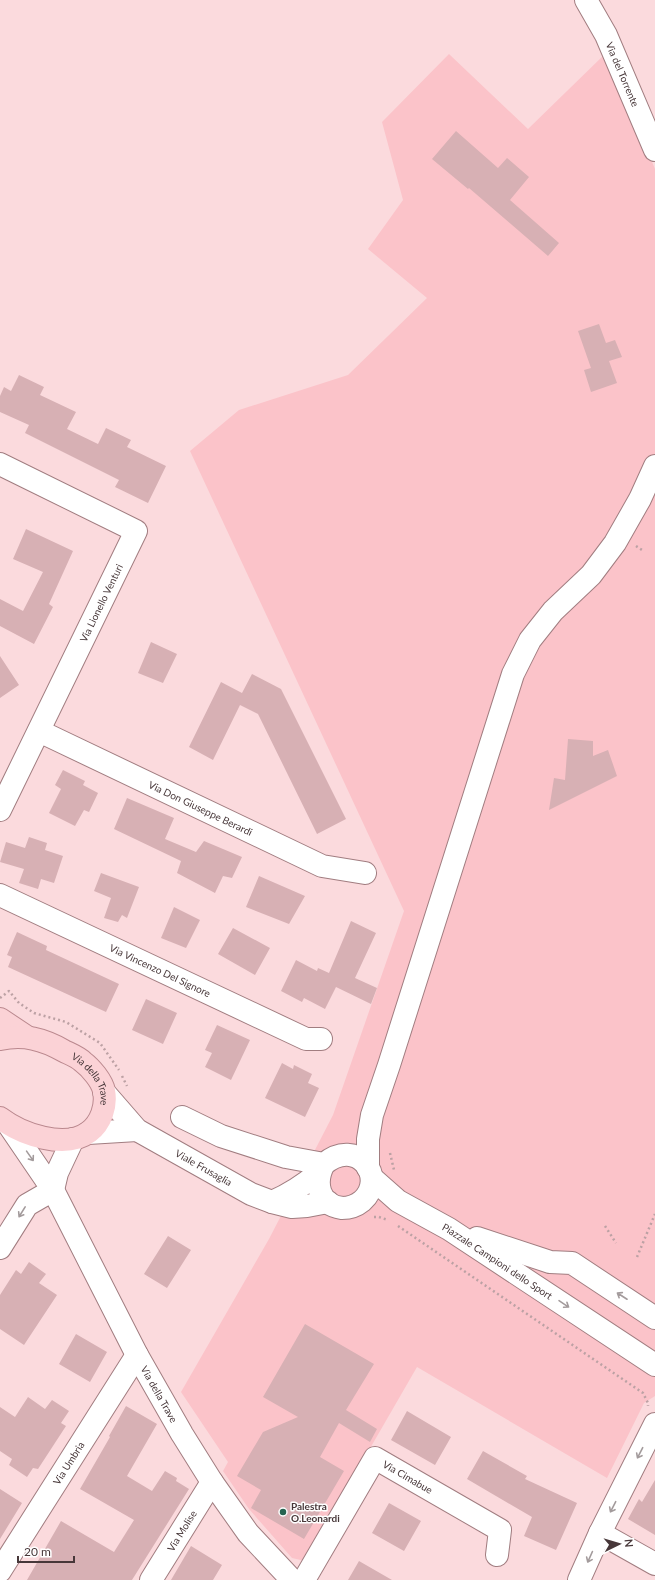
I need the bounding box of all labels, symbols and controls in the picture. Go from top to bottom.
street label: Via del Torrente [604,40,642,109]
street label: Via Lionello Venturi [77,562,125,644]
street label: Via Don Giuseppe Berardi [147,778,254,838]
street label: Via Vincenzo Del Signore [108,941,213,999]
street label: Via della Trave [70,1050,111,1106]
street label: Viale Frusaglia [173,1147,234,1188]
one-way arrow [26,1150,34,1161]
one-way arrow [18,1206,26,1218]
street label: Piazzale Campioni dello Sport [440,1221,555,1302]
one-way arrow [617,1292,628,1300]
one-way arrow [558,1300,569,1308]
street label: Via della Trave [138,1364,180,1424]
street label: Via Umbria [50,1439,87,1487]
one-way arrow [636,1447,644,1459]
street label: Via Cimabue [381,1458,435,1496]
place label: Palestra O.Leonardi [291,1500,340,1524]
one-way arrow [609,1501,616,1513]
marker: Palestra O.Leonardi [278,1507,288,1517]
street label: Via Molise [164,1508,199,1553]
north arrow [599,1524,639,1564]
scale bar [18,1538,74,1564]
text: N [623,1538,636,1548]
text: 20 m [24,1544,51,1559]
one-way arrow [585,1550,593,1562]

